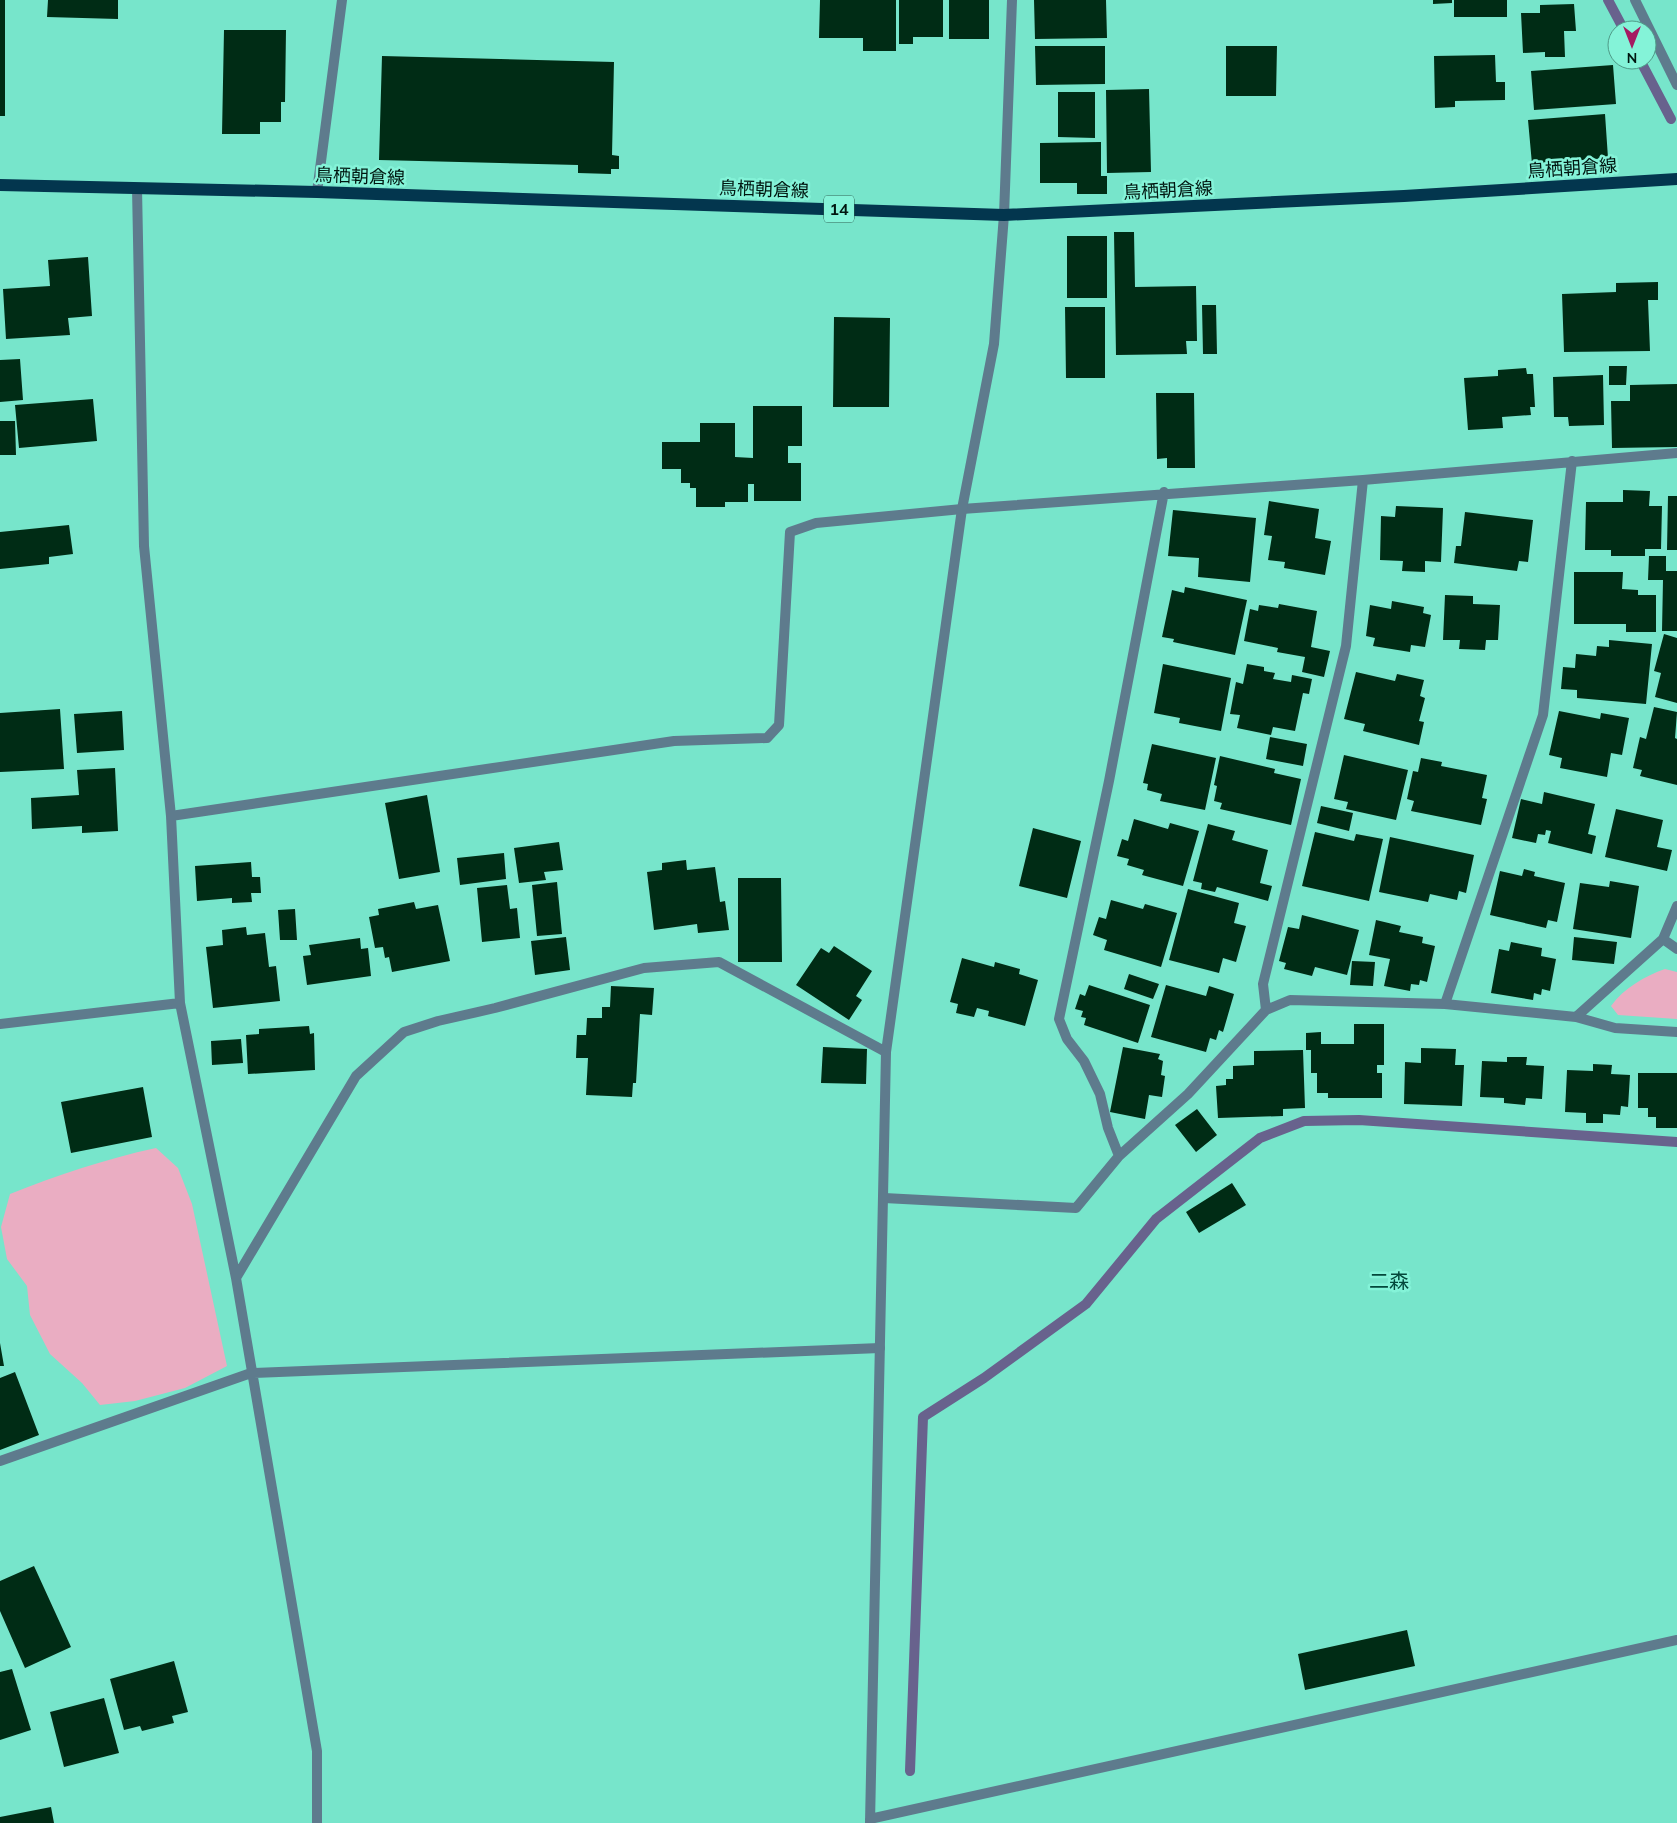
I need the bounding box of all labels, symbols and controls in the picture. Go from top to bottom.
north arrow [1607,20,1657,70]
text: N [1627,49,1637,67]
street label: 鳥栖朝倉線 [1526,153,1618,183]
street label: 鳥栖朝倉線 [315,163,405,189]
street label: 鳥栖朝倉線 [719,176,809,202]
street label: 鳥栖朝倉線 [1122,176,1214,204]
road number: 14 [824,195,854,222]
district label: 二森 [1369,1268,1409,1293]

